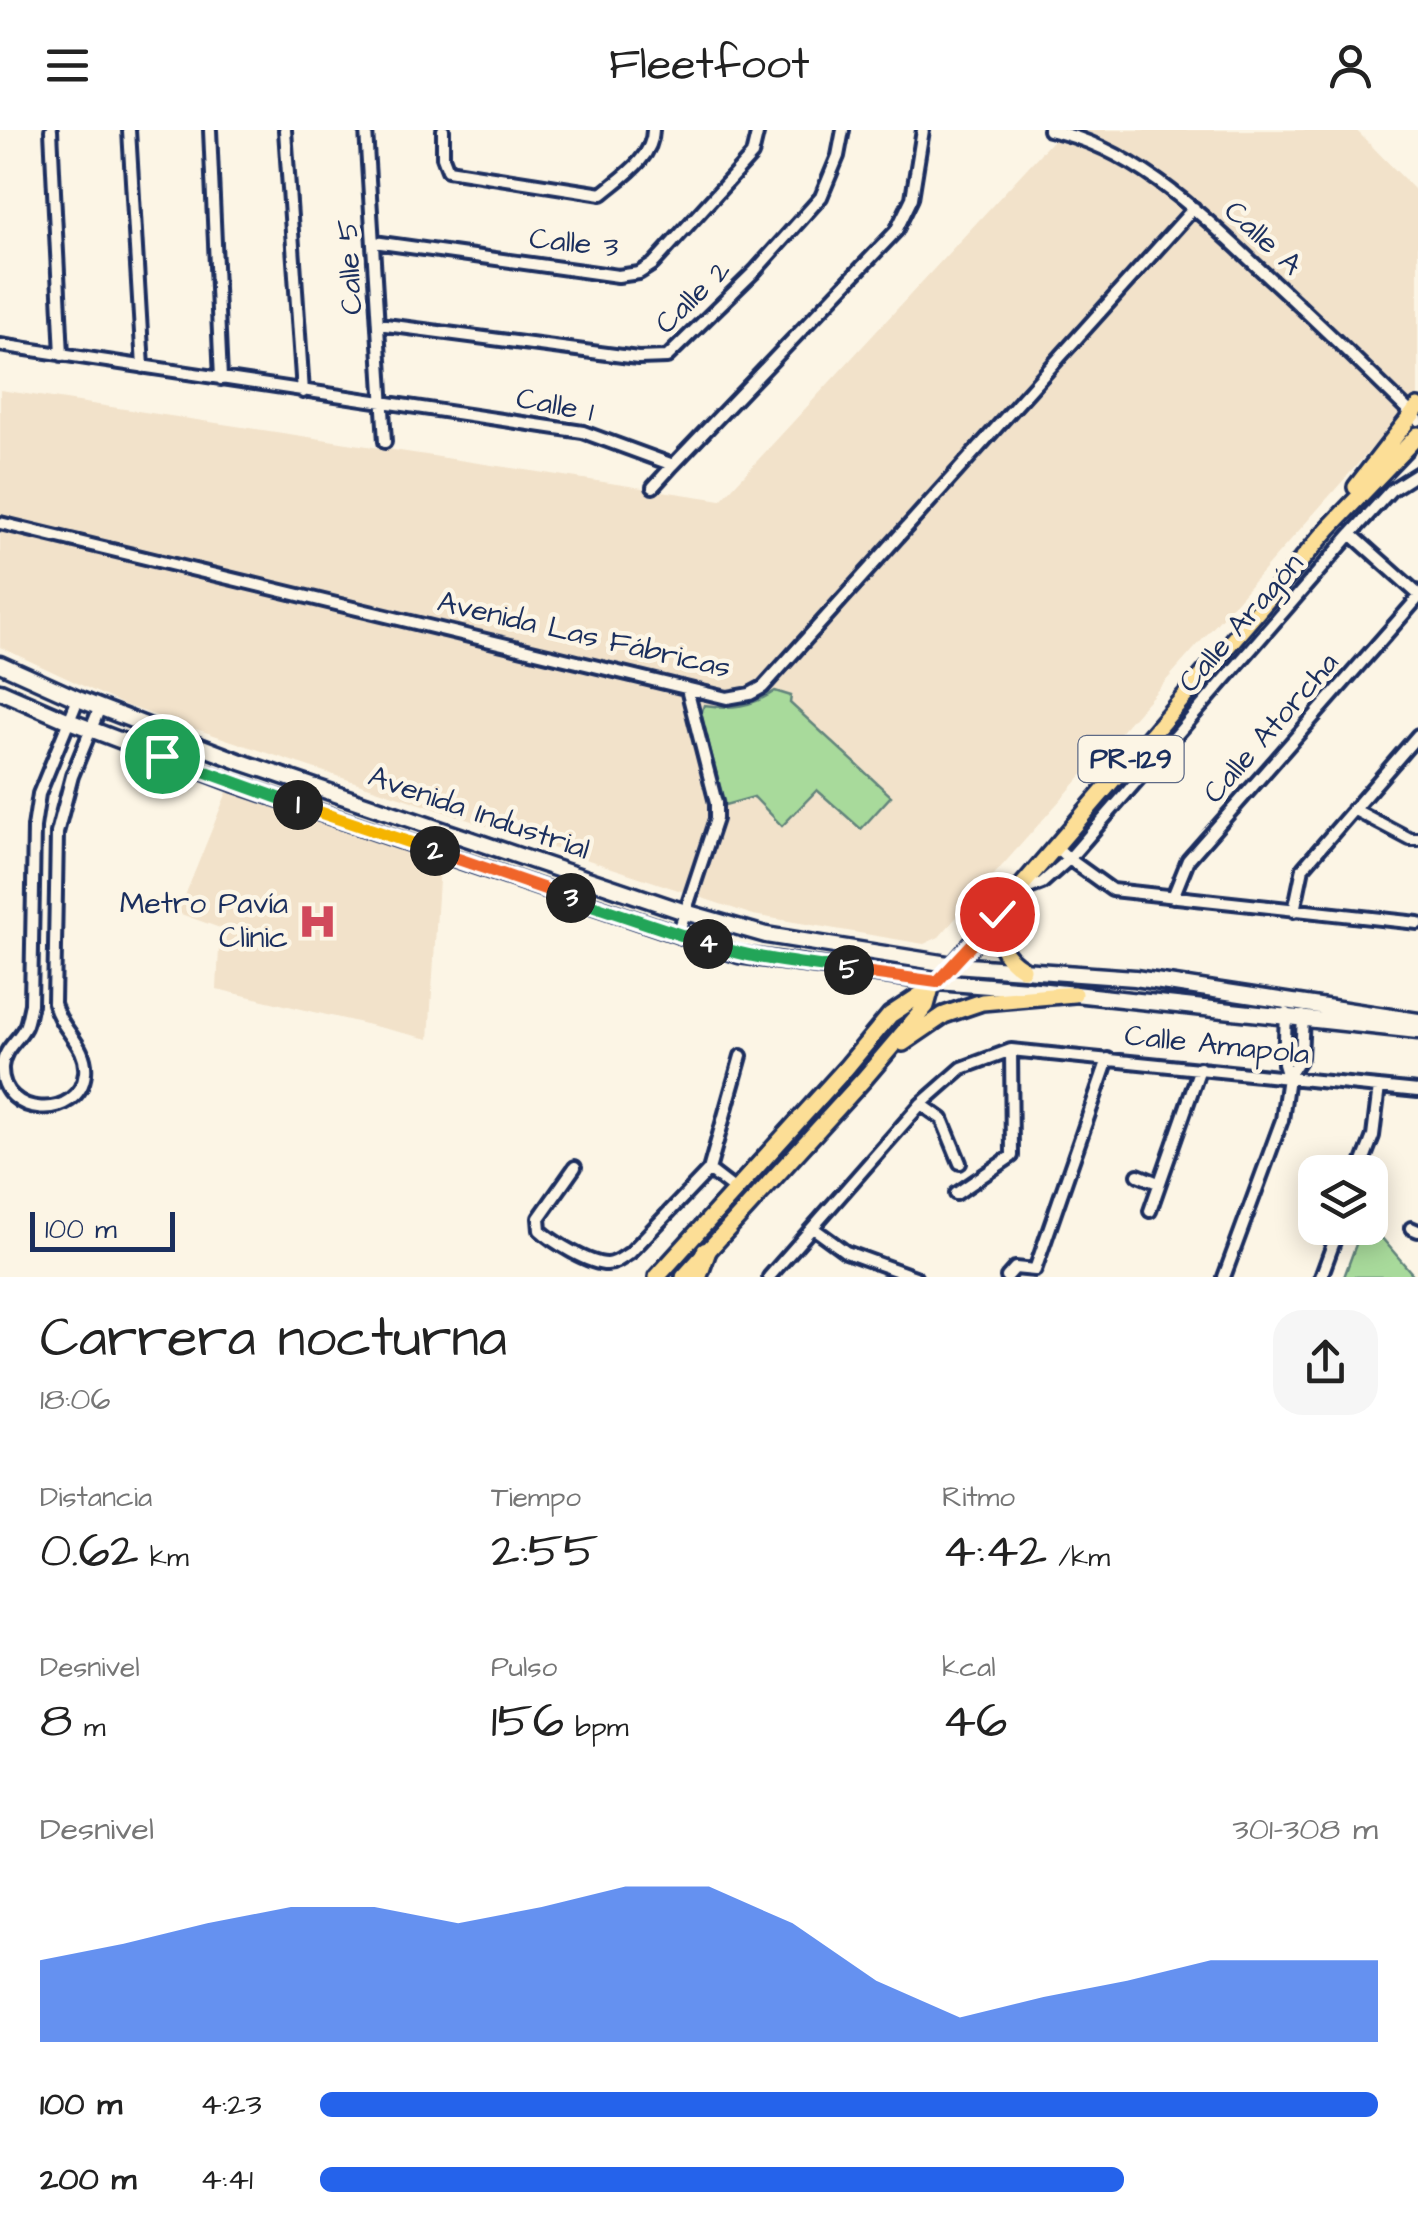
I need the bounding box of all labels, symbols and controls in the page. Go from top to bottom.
text: Fleetfoot [609,34,809,96]
icon: menu [40,38,95,93]
icon: person [1323,38,1378,93]
street label: Calle A [1215,191,1311,285]
street label: Calle 3 [527,217,621,269]
street label: Calle 5 [327,218,373,316]
street label: Calle 2 [646,250,740,344]
street label: Calle 1 [513,377,597,433]
street label: Calle Aragón [1169,544,1314,703]
street label: Avenida Las Fábricas [433,581,735,689]
street label: Calle Atorcha [1193,643,1349,813]
pin [120,714,205,799]
icon: arrive [135,729,190,784]
road number: PR-129 [1078,736,1184,782]
street label: Avenida Industrial [363,755,595,871]
pin: 1 [273,780,323,830]
text: 1 [296,785,300,824]
pin: 2 [410,826,460,876]
text: 2 [427,831,443,870]
pin [955,872,1040,957]
pin: 3 [546,873,596,923]
text: 3 [564,878,578,917]
place label: Metro Pavía Clinic [120,883,288,959]
icon: check [970,887,1025,942]
hospital icon: Metro Pavía Clinic [297,900,339,942]
pin: 4 [683,919,733,969]
text: 4 [698,924,718,963]
pin: 5 [824,945,874,995]
text: 5 [839,950,859,989]
street label: Calle Amapola [1123,1014,1311,1076]
map controls [1298,1155,1388,1245]
button: layers [1298,1155,1388,1245]
scale bar [30,1207,175,1252]
text: 100 m [45,1210,117,1249]
text: Carrera nocturna [40,1301,507,1377]
button: share [1273,1310,1378,1415]
text: 18:06 [40,1377,110,1422]
text: Distancia [40,1478,152,1517]
text: Tiempo [491,1478,581,1517]
text: Ritmo [942,1478,1015,1517]
text: 0.62 [40,1517,139,1586]
text: 2:55 [491,1517,599,1586]
text: 4:42 [942,1517,1047,1586]
text: km [139,1538,189,1577]
text: /km [1047,1538,1110,1577]
text: Desnivel [40,1648,140,1687]
text: Pulso [491,1648,557,1687]
text: kcal [942,1648,996,1687]
text: 8 [40,1687,72,1756]
text: 156 [491,1687,564,1756]
text: 46 [942,1687,1007,1756]
text: m [72,1708,105,1747]
text: bpm [564,1708,628,1747]
text: Desnivel [40,1807,154,1852]
text: 301–308 m [1233,1807,1378,1852]
text: 100 m [40,2082,122,2127]
text: 4:23 [200,2082,262,2127]
text: 200 m [40,2157,136,2202]
text: 4:41 [200,2157,253,2202]

